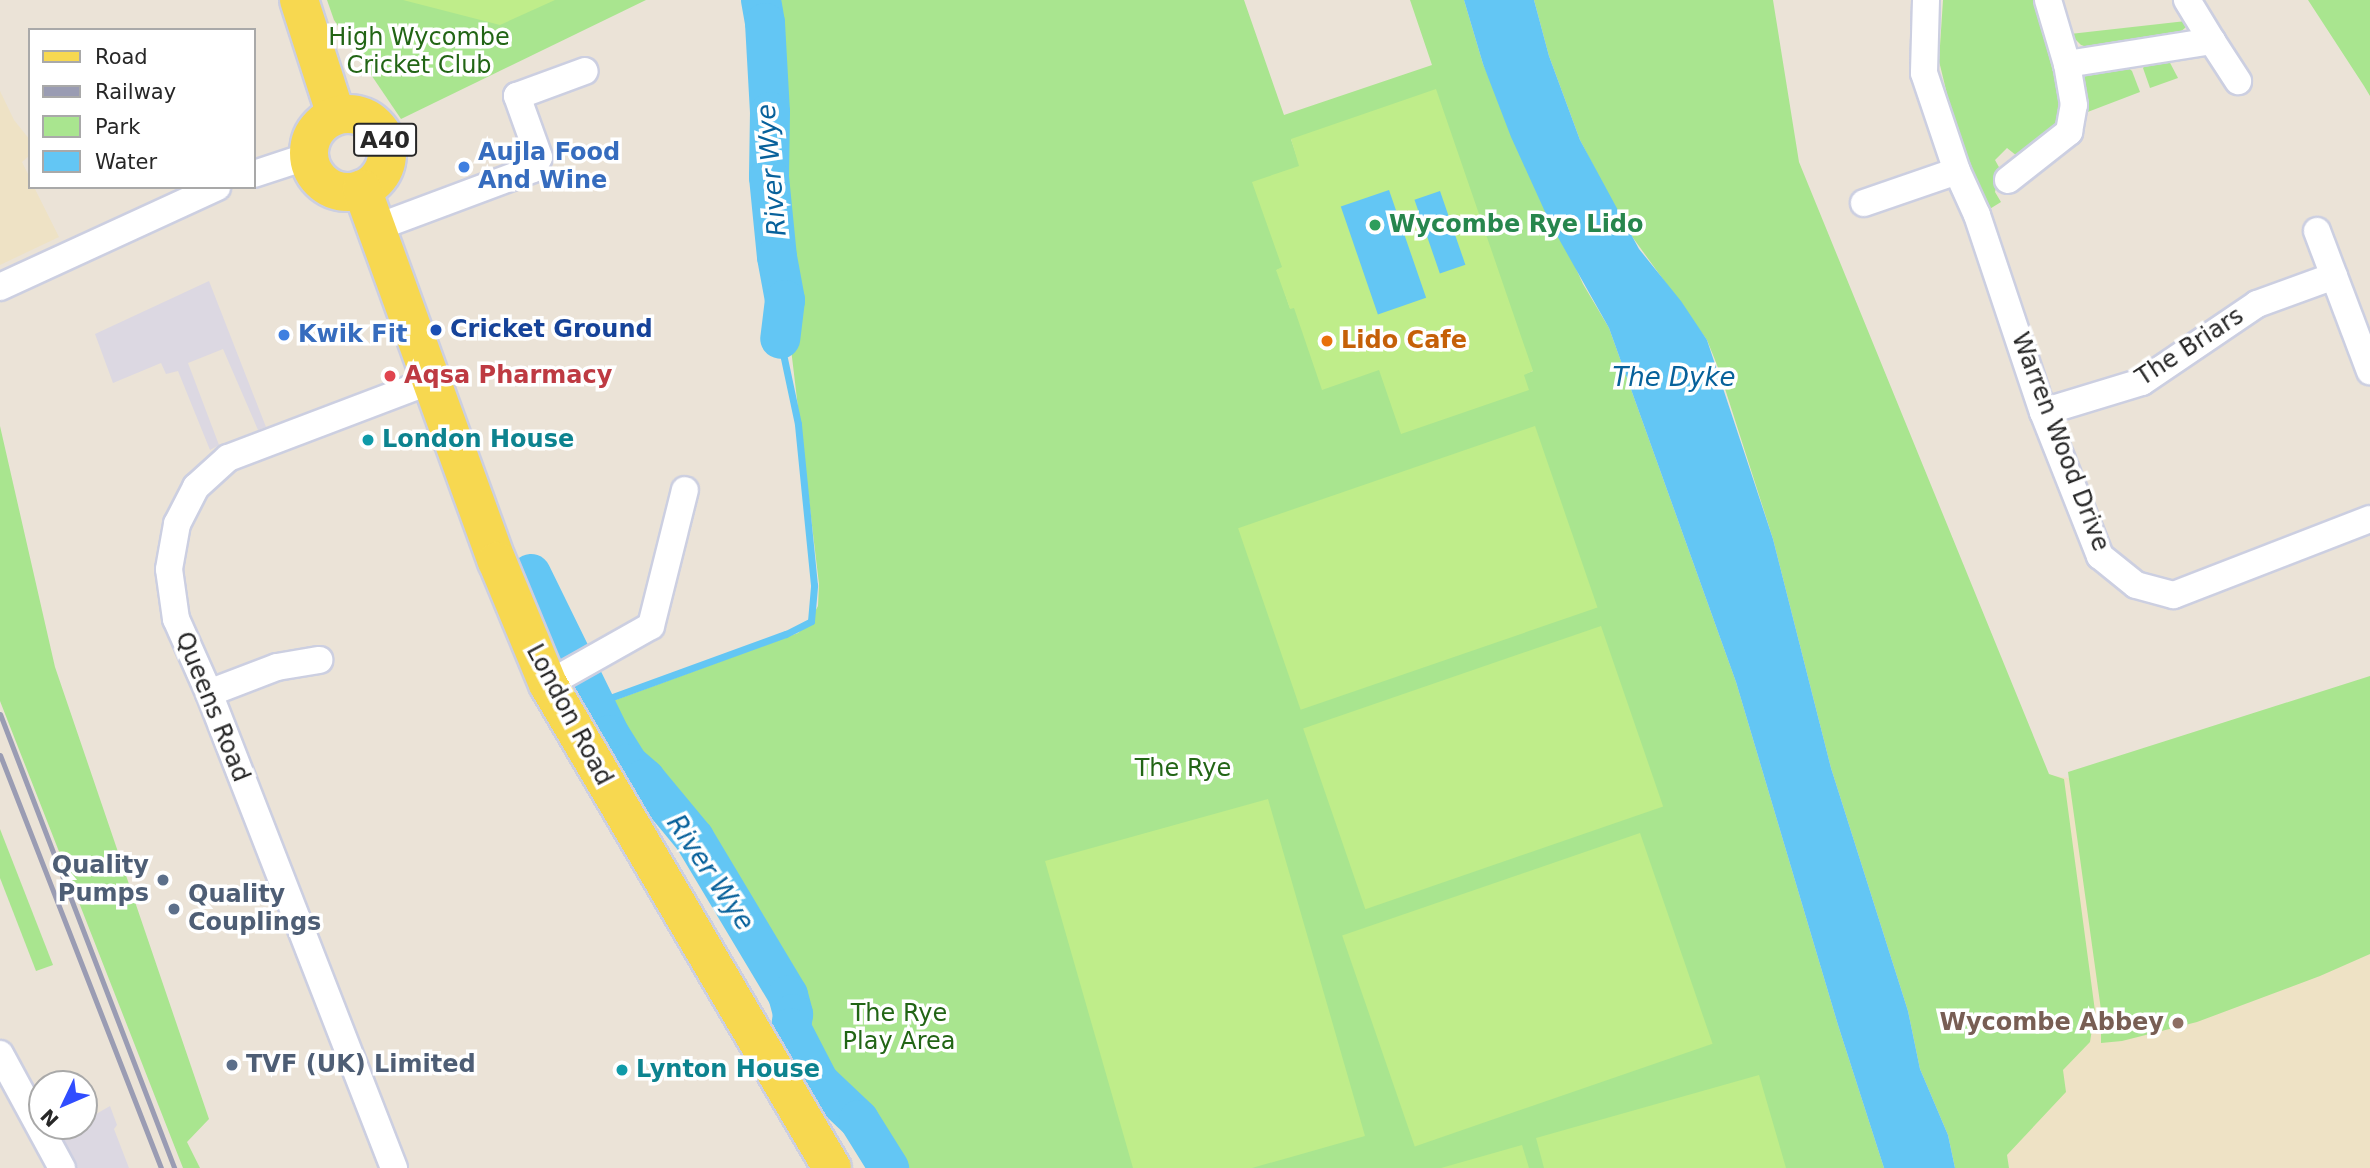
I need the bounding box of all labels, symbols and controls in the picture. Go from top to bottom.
park label: High Wycombe Cricket Club [328,24,510,80]
legend [28,28,256,189]
text: Road [95,45,148,69]
text: Railway [95,80,176,104]
water label: River Wye [751,103,793,237]
text: Park [95,115,140,139]
road number: A40 [352,120,418,160]
place label: Aujla Food And Wine [478,139,620,195]
text: Water [95,150,157,174]
marker: Aujla Food And Wine [456,159,472,175]
place label: Wycombe Rye Lido [1389,211,1644,239]
marker: Wycombe Rye Lido [1367,217,1383,233]
street label: The Briars [2131,302,2249,392]
place label: Cricket Ground [450,316,653,344]
place label: Kwik Fit [298,321,407,349]
marker: Cricket Ground [428,322,444,338]
marker: Kwik Fit [276,327,292,343]
place label: Lido Cafe [1341,327,1467,355]
street label: Warren Wood Drive [2005,329,2115,555]
marker: Lido Cafe [1319,333,1335,349]
place label: Aqsa Pharmacy [404,362,612,390]
water label: The Dyke [1612,362,1736,394]
marker: Aqsa Pharmacy [382,368,398,384]
place label: London House [382,426,574,454]
marker: London House [360,432,376,448]
street label: Queens Road [169,628,255,786]
street label: London Road [520,639,618,791]
park label: The Rye [1135,755,1231,783]
water label: River Wye [660,809,760,937]
place label: Quality Pumps [52,852,149,908]
marker: Quality Pumps [155,872,171,888]
place label: Quality Couplings [188,881,321,937]
marker: Quality Couplings [166,901,182,917]
park label: The Rye Play Area [843,1000,955,1056]
place label: Wycombe Abbey [1939,1009,2164,1037]
marker: Wycombe Abbey [2170,1015,2186,1031]
place label: TVF (UK) Limited [246,1051,476,1079]
place label: Lynton House [636,1056,820,1084]
marker: TVF (UK) Limited [224,1057,240,1073]
marker: Lynton House [614,1062,630,1078]
north arrow [28,1070,98,1140]
text: N [36,1105,63,1132]

